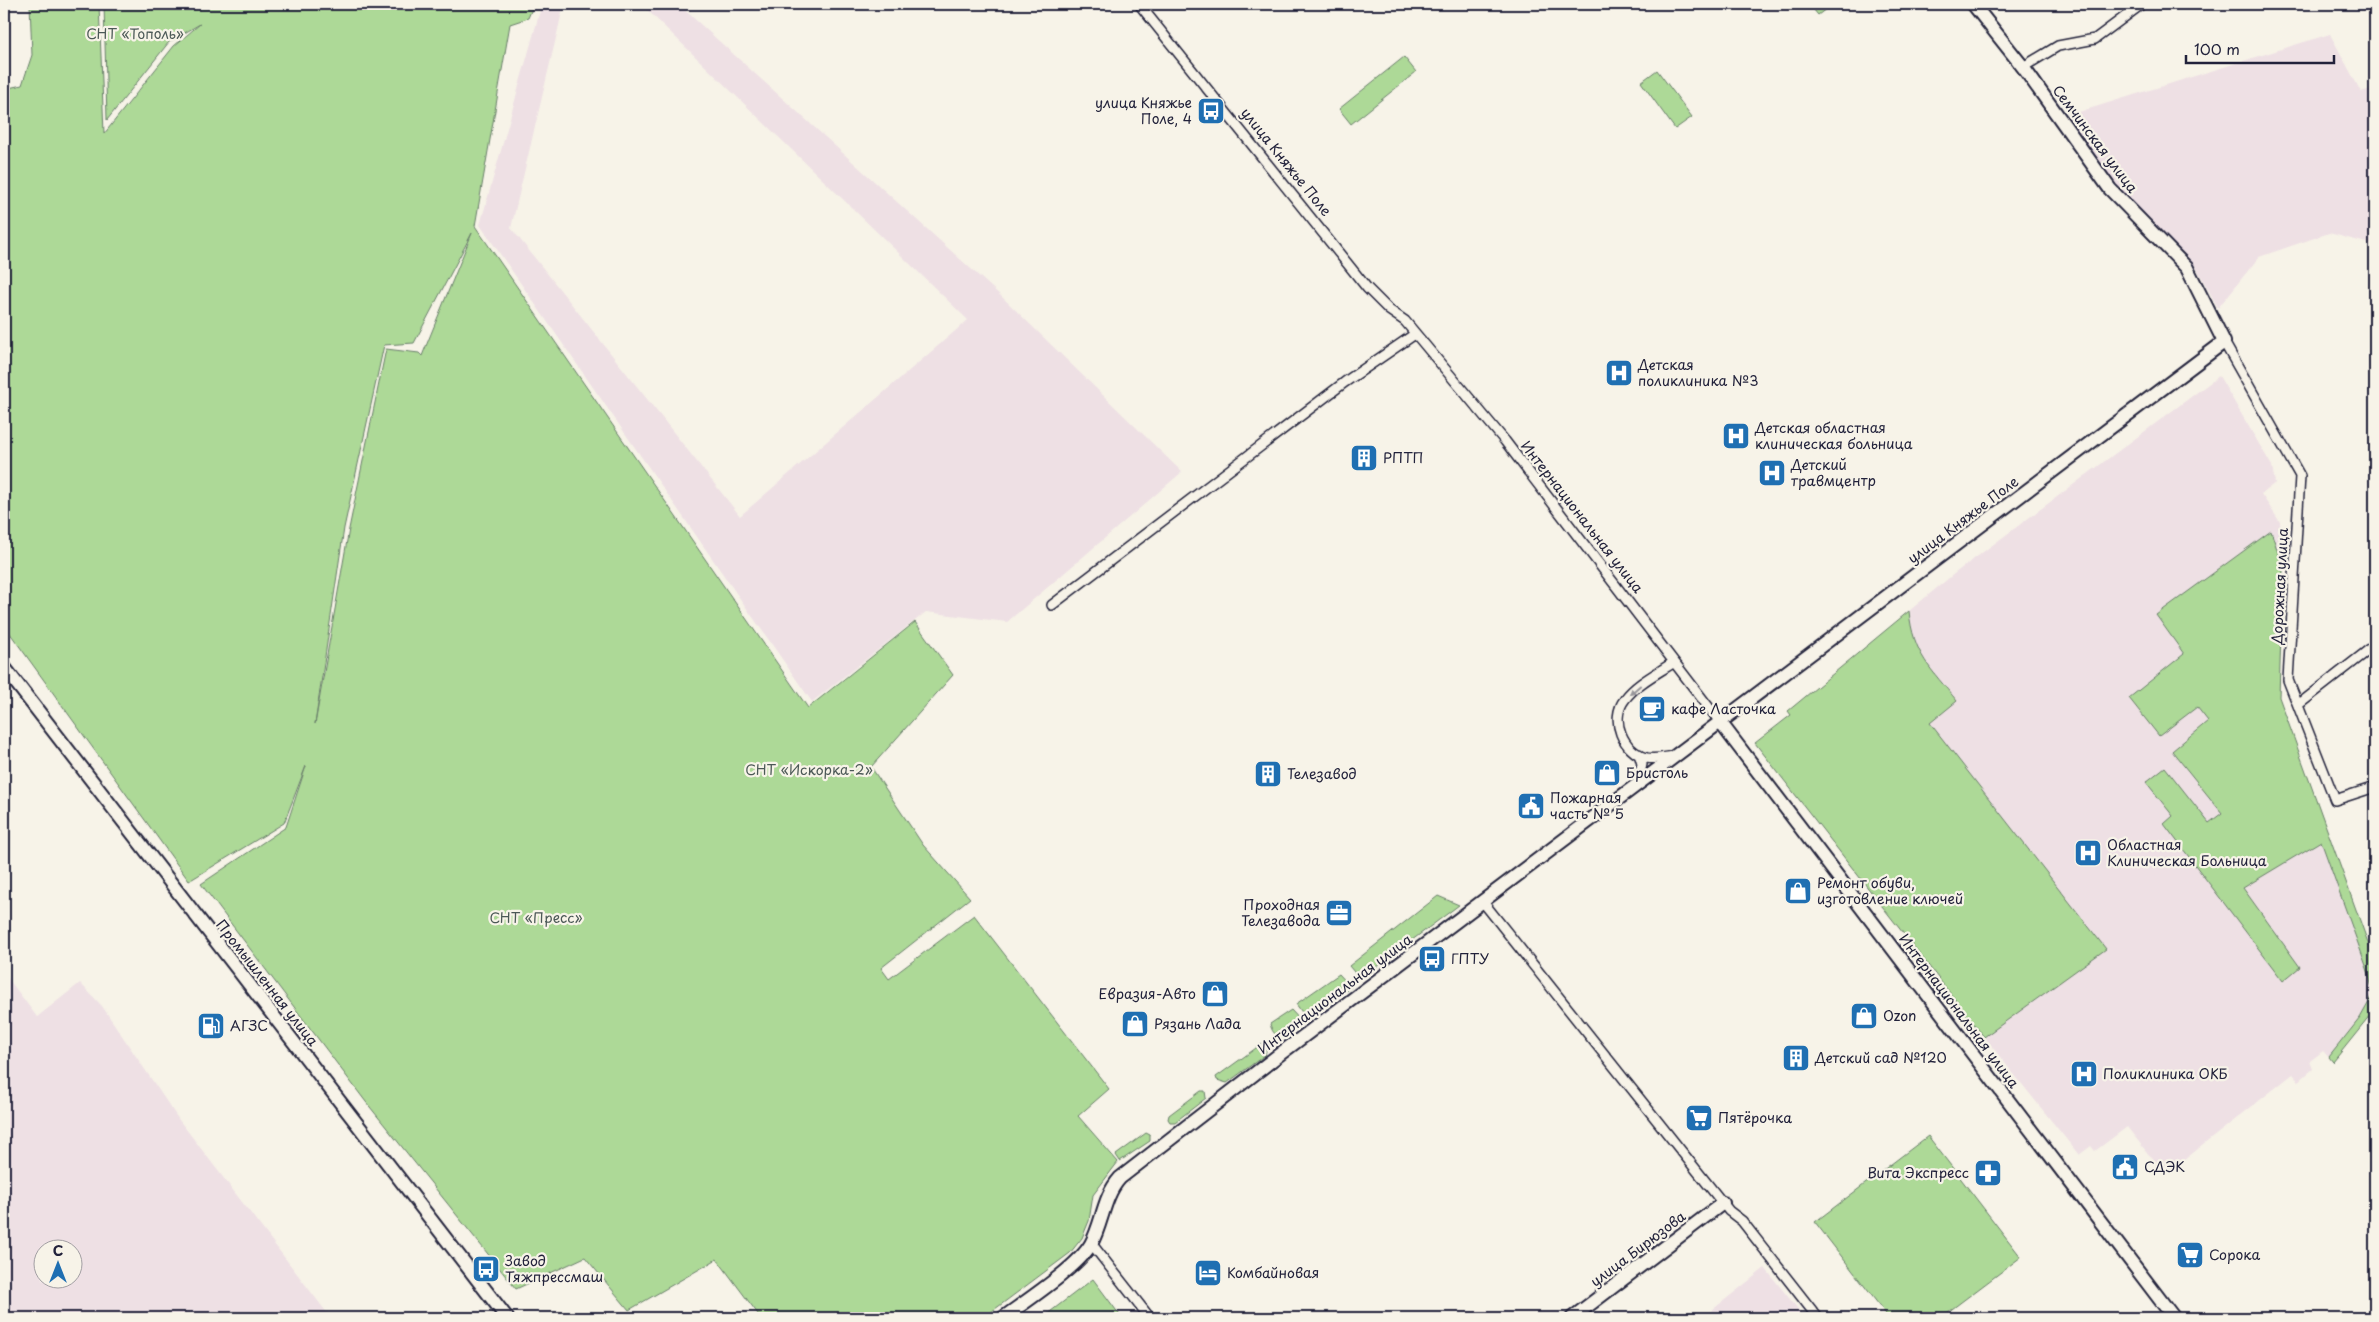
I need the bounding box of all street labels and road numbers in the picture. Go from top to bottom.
street label: Семчинская улица [2048,80,2143,197]
street label: улица Княжье Поле [1236,103,1337,221]
street label: Интернациональная улица [1516,436,1649,598]
street label: улица Княжье Поле [1903,471,2023,568]
street label: Дорожная улица [2266,527,2293,646]
street label: Промышленная улица [211,915,324,1051]
street label: Интернациональная улица [1253,928,1416,1059]
street label: Интернациональная улица [1894,929,2025,1092]
street label: улица Бирюзова [1586,1206,1690,1291]

